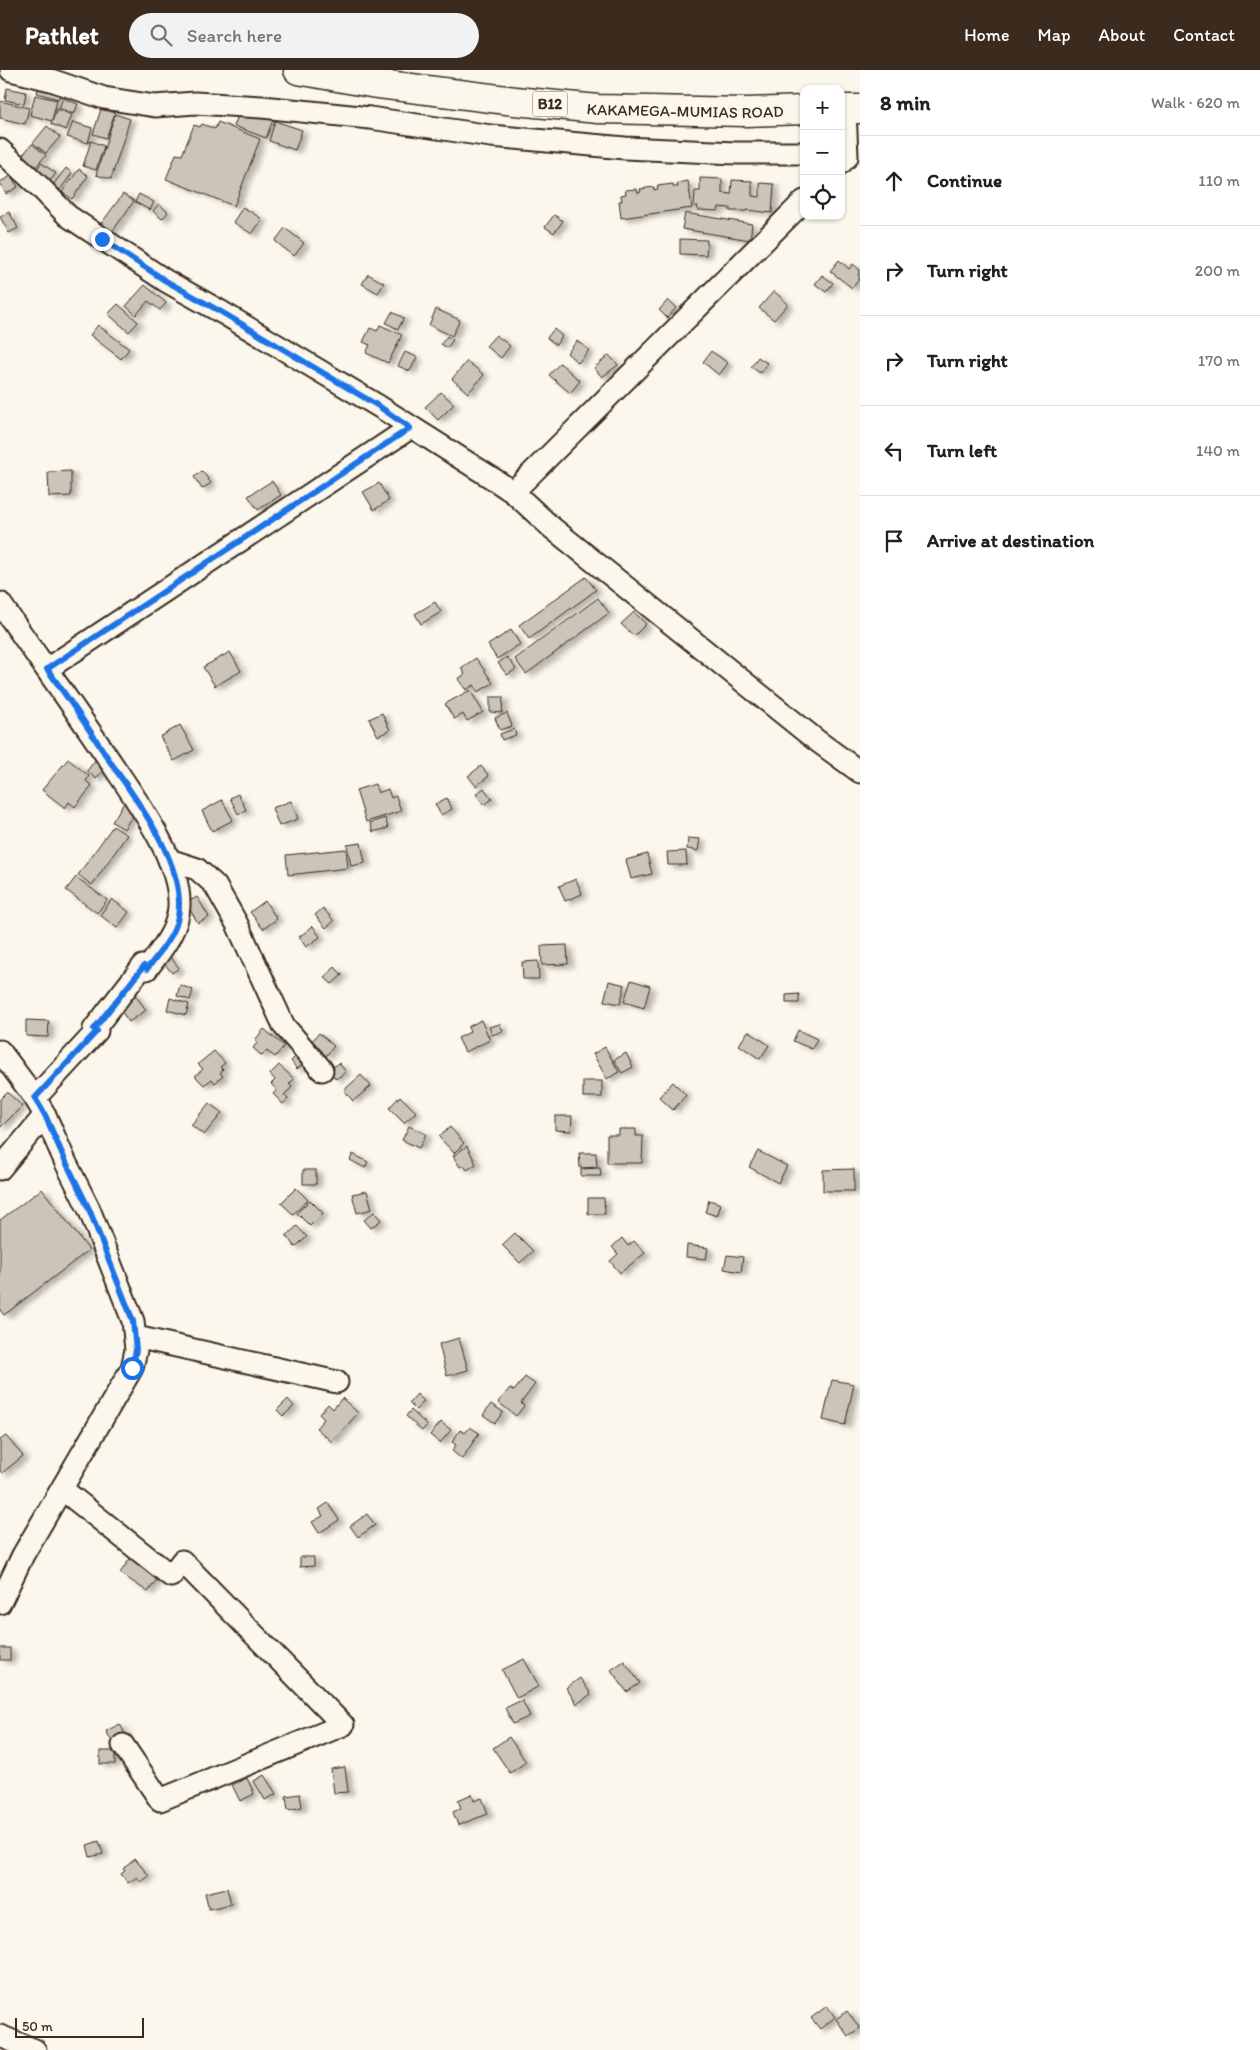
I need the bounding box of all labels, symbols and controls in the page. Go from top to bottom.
search box [129,13,479,58]
text: Pathlet [25,21,99,50]
icon: search [147,21,175,49]
text: Search here [187,24,282,47]
text: Home [964,24,1010,46]
text: Map [1038,24,1071,46]
text: About [1099,24,1145,46]
text: Contact [1173,24,1235,46]
map controls [800,85,845,220]
button: + [800,85,845,130]
text: 8 min [880,90,930,115]
road number: B12 [532,92,568,116]
text: Walk · 620 m [1151,93,1240,112]
street label: KAKAMEGA-MUMIAS ROAD [586,99,784,122]
button: − [800,130,845,175]
icon: ahead [880,167,908,195]
text: Continue [927,169,1002,192]
text: 110 m [1198,171,1240,190]
button: locate [800,175,845,220]
route end [91,228,114,251]
icon: right [880,257,908,285]
text: Turn right [927,259,1008,282]
text: 200 m [1195,261,1240,280]
icon: right [880,347,908,375]
text: Turn right [927,349,1008,372]
text: 170 m [1198,351,1240,370]
icon: left [880,437,908,465]
text: Turn left [927,439,997,462]
text: 140 m [1196,441,1240,460]
icon: arrive [880,527,908,555]
text: Arrive at destination [927,529,1094,552]
route start [121,1357,144,1380]
scale bar [15,2015,144,2038]
text: 50 m [22,2018,53,2035]

